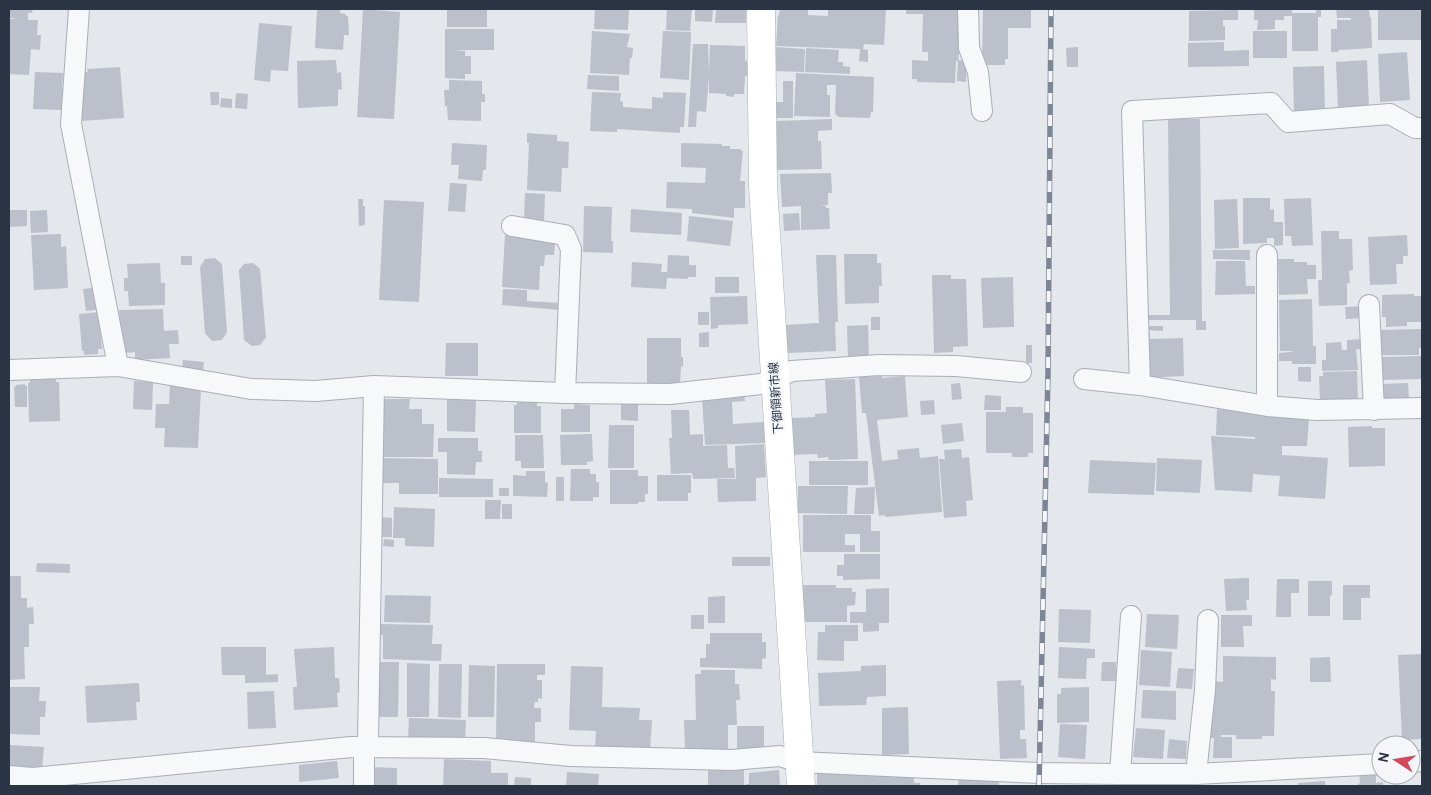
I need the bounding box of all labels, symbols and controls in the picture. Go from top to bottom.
street label: 下御領新市線 [767,361,787,434]
north arrow [1371,735,1421,785]
text: N [1375,751,1394,764]

